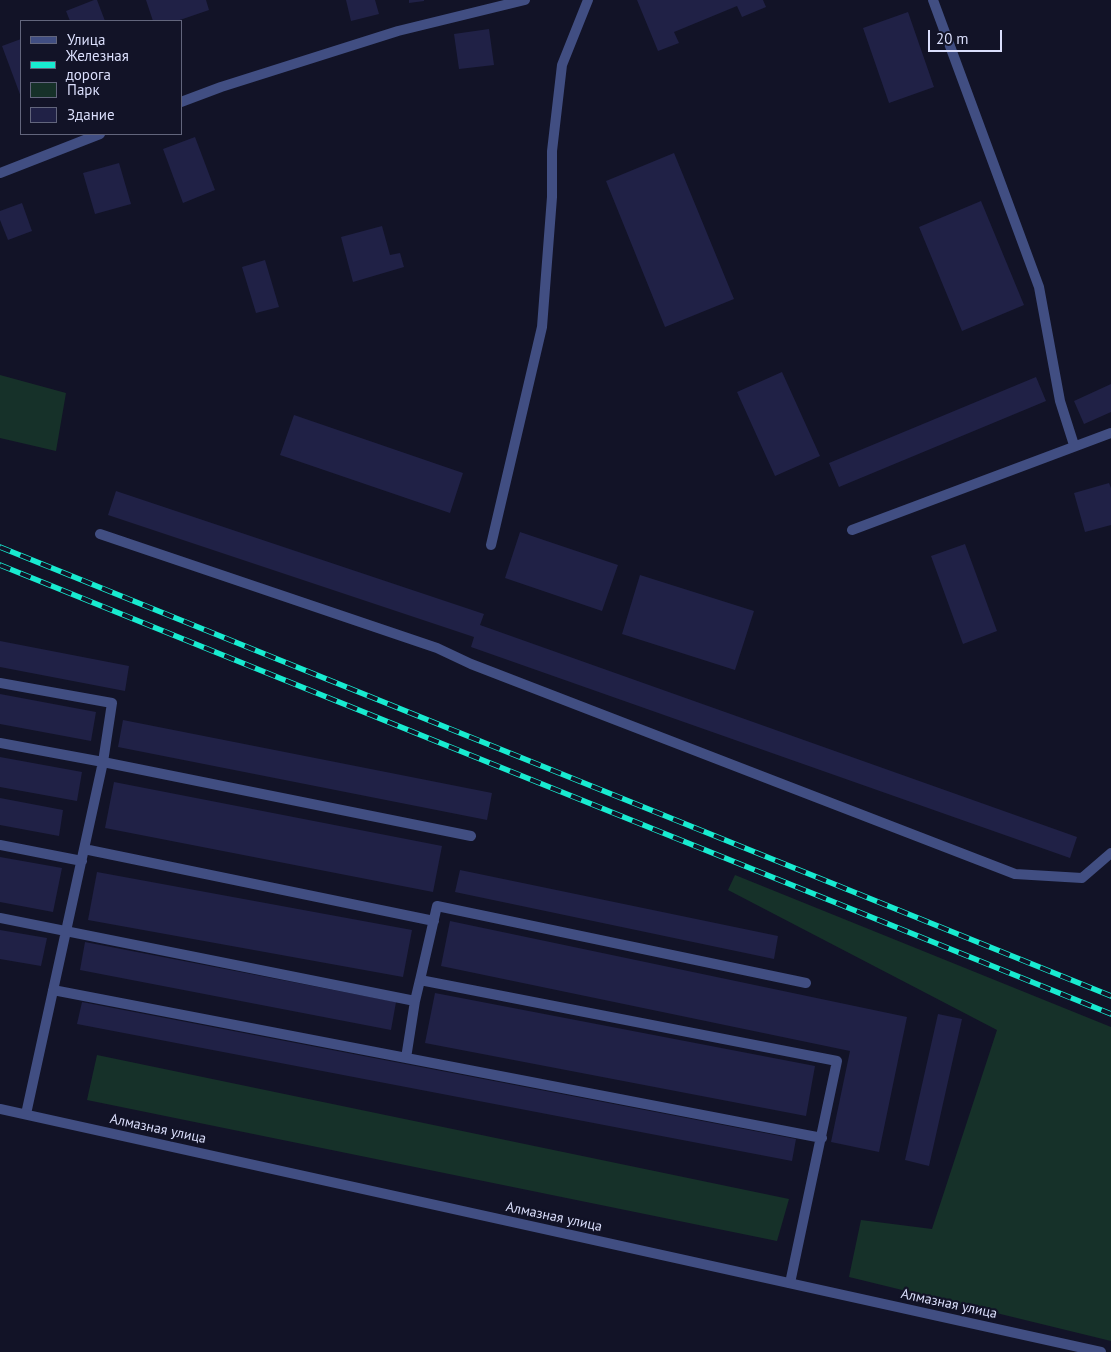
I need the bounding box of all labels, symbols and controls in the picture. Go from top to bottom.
legend [20,20,182,135]
scale bar [931,20,1005,52]
text: 20 m [936,29,969,48]
text: Улица [67,30,105,49]
text: Железная дорога [66,46,129,84]
text: Парк [67,80,100,99]
text: Здание [67,105,115,124]
street label: Алмазная улица [108,1111,208,1147]
street label: Алмазная улица [504,1199,604,1235]
street label: Алмазная улица [899,1286,999,1322]

